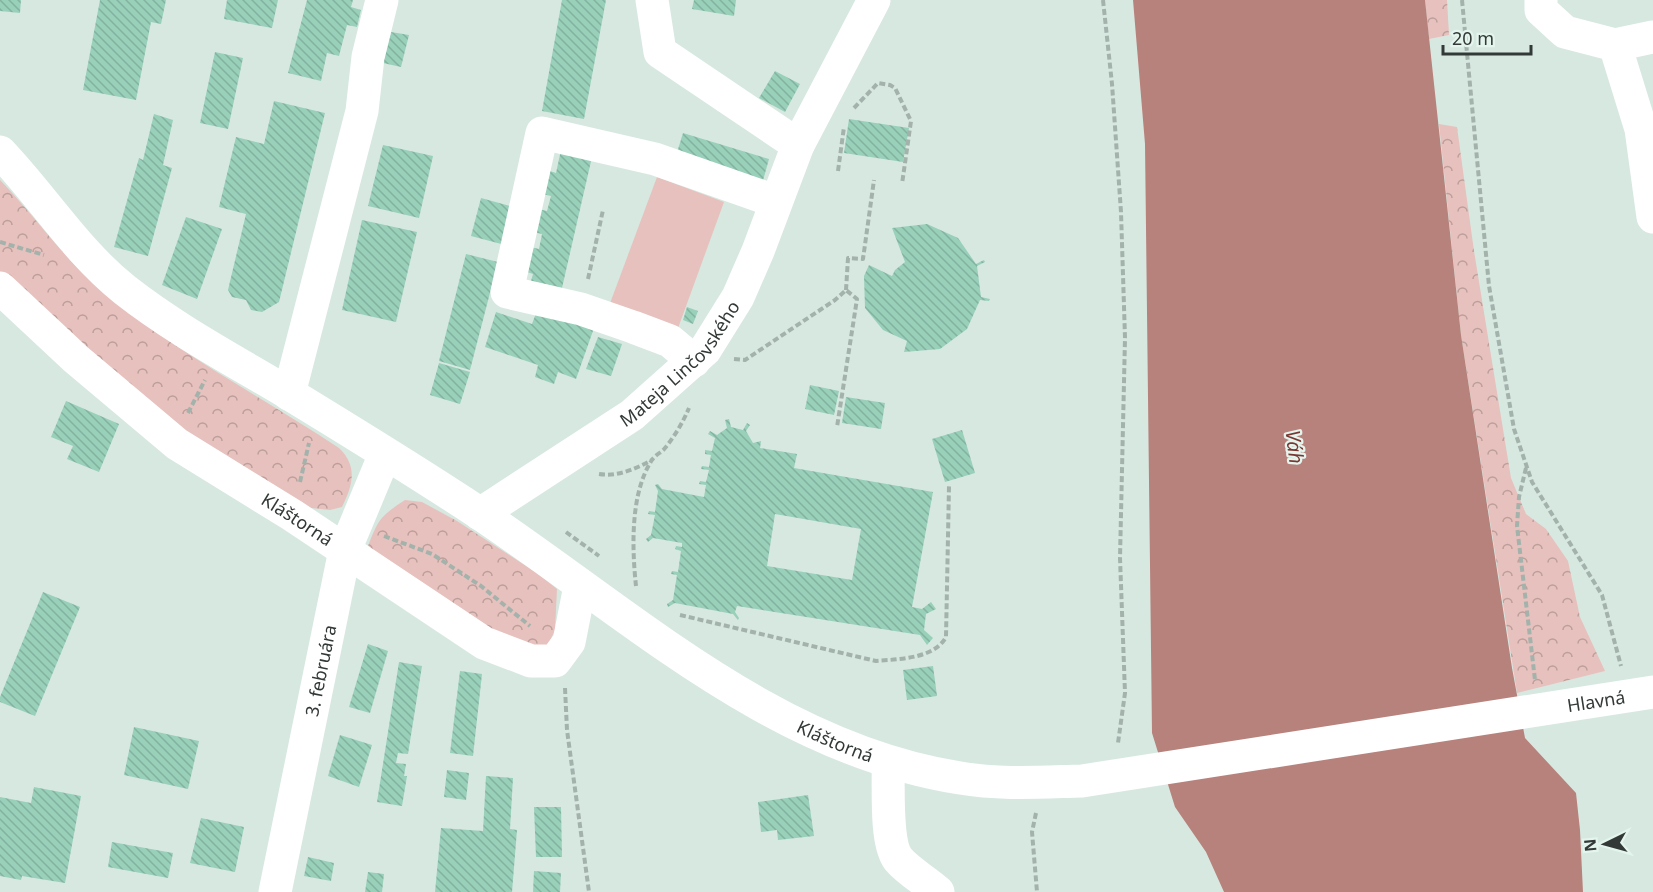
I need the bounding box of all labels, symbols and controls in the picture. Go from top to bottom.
scale bar [1443,18,1532,56]
text: 20 m [1452,26,1494,50]
street label: Mateja Linčovského [615,296,745,432]
water label: Váh [1280,429,1310,465]
street label: Kláštorná [257,487,338,551]
street label: 3. februára [299,623,341,719]
street label: Hlavná [1565,685,1627,717]
street label: Kláštorná [793,714,877,767]
north arrow [1575,814,1635,874]
text: N [1579,838,1602,853]

